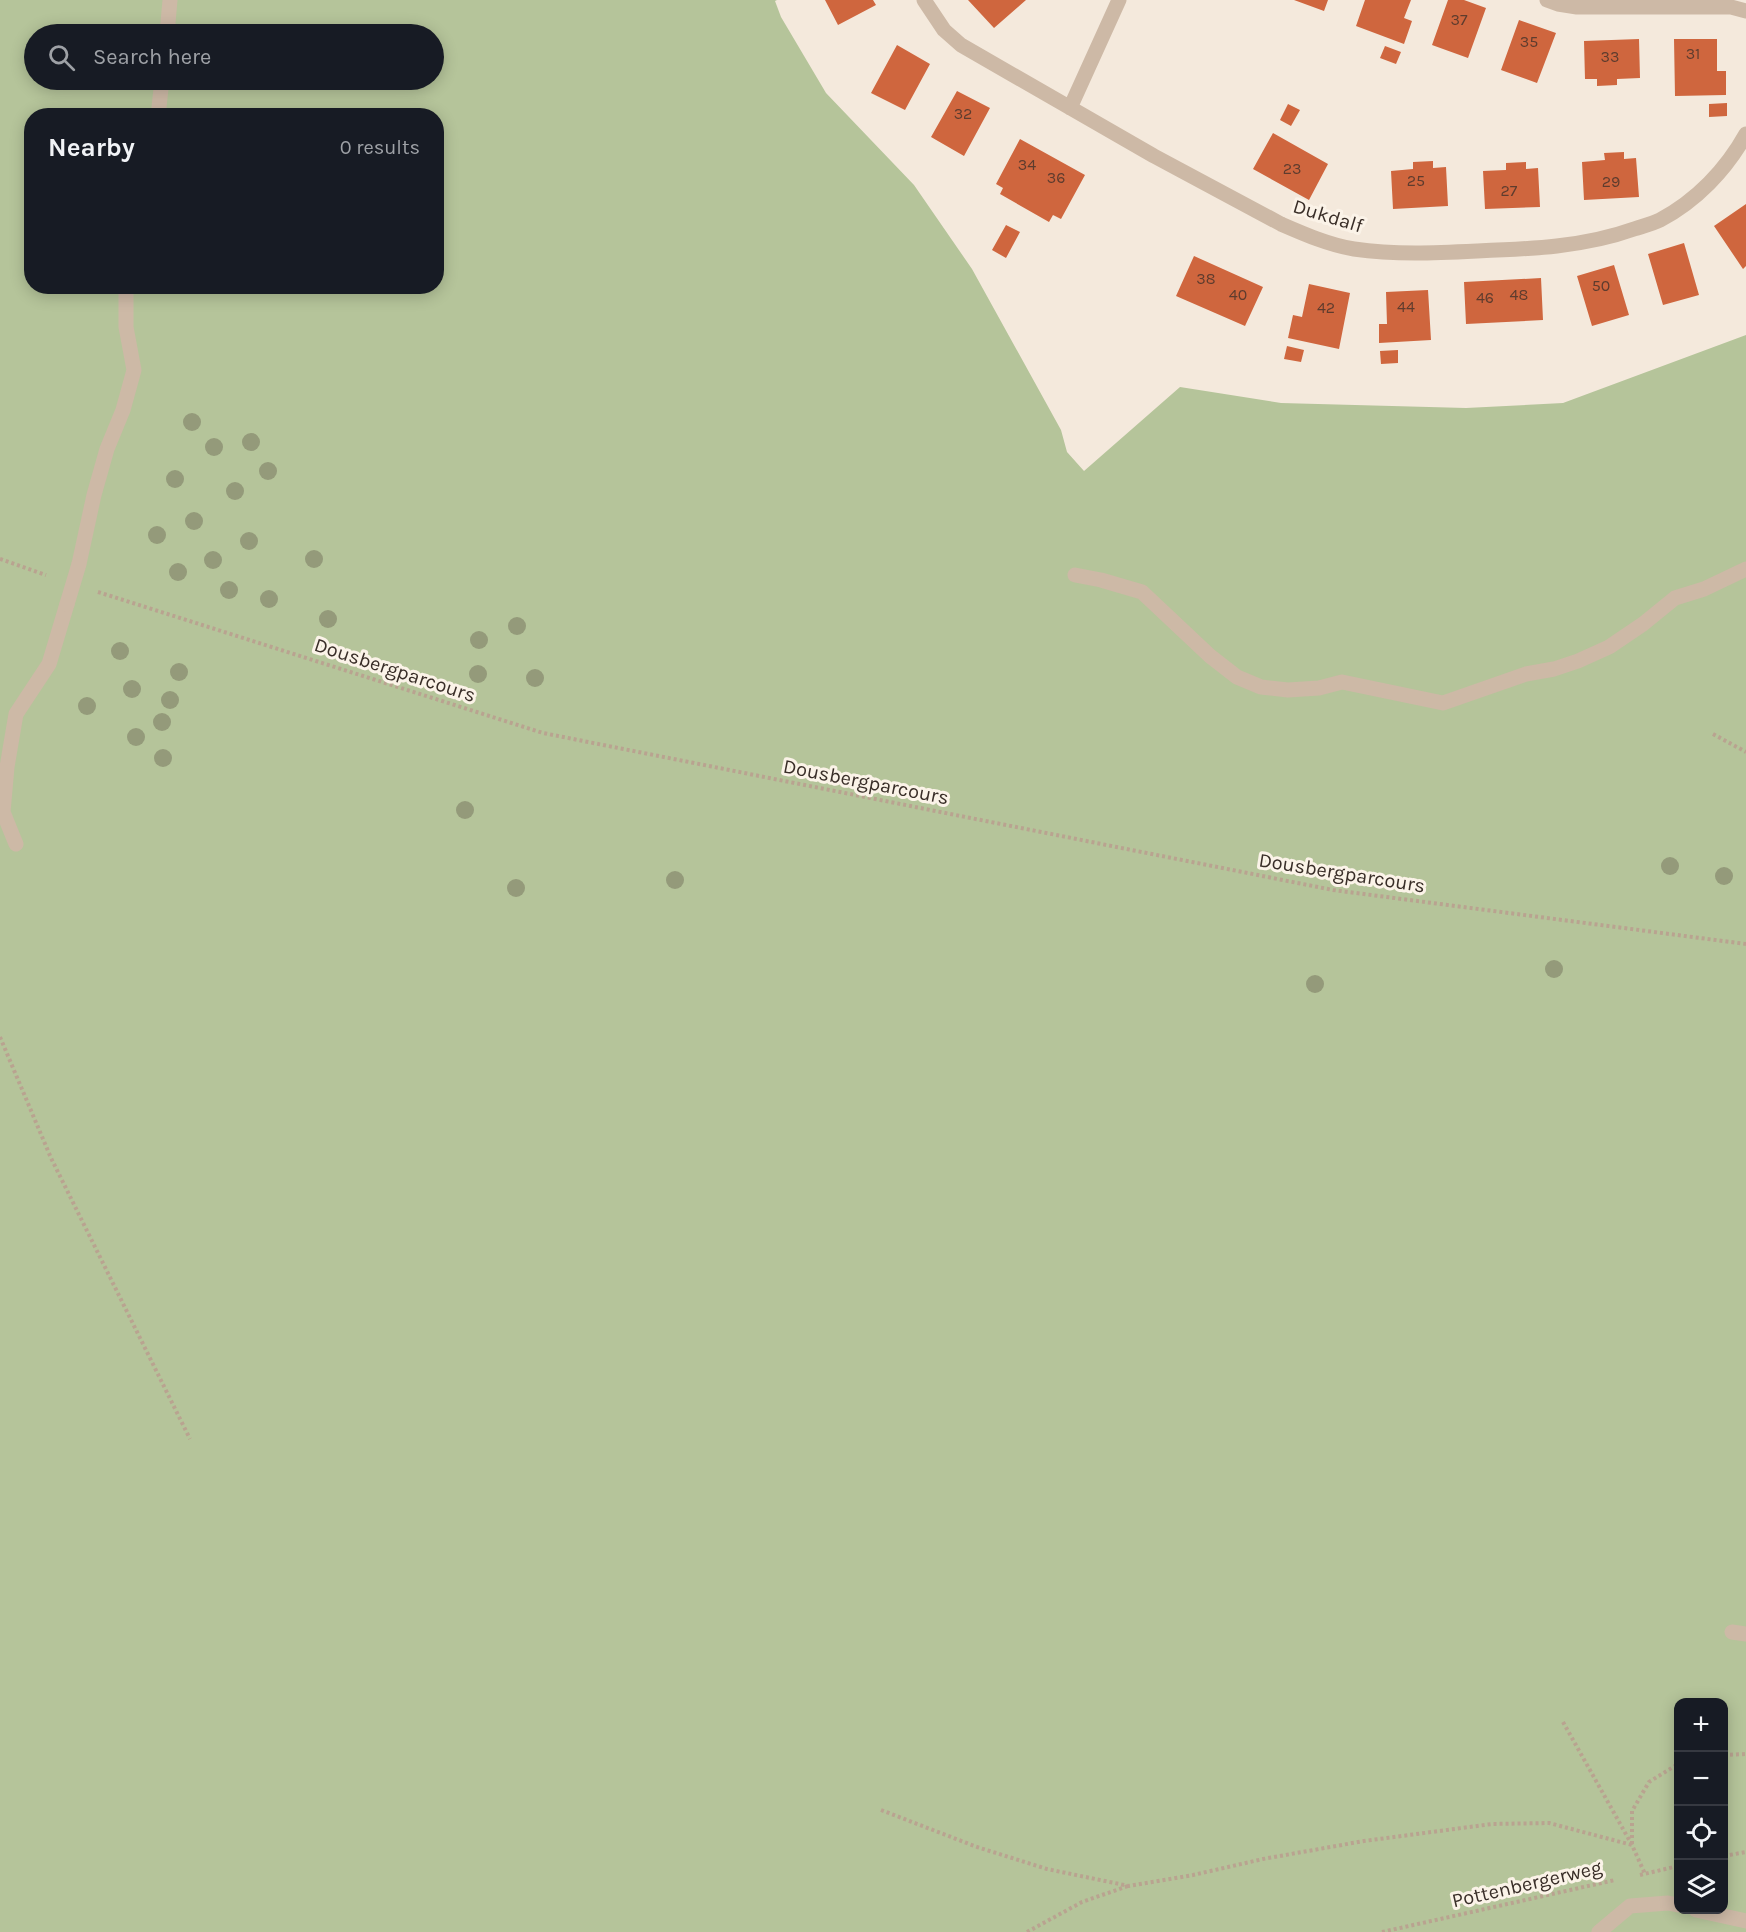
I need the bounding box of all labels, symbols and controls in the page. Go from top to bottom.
house number: 37 [1451,10,1468,29]
search box [24,24,444,90]
house number: 35 [1520,32,1538,51]
icon: search [45,41,78,74]
text: Search here [93,44,211,70]
house number: 31 [1686,44,1700,63]
house number: 33 [1601,47,1619,66]
house number: 32 [954,104,972,123]
text: Nearby [48,132,135,163]
text: 0 results [340,136,420,159]
house number: 34 [1018,155,1036,174]
house number: 23 [1283,159,1301,178]
house number: 36 [1047,168,1065,187]
house number: 25 [1407,171,1425,190]
house number: 29 [1602,172,1620,191]
house number: 27 [1501,181,1518,200]
street label: Dukdalf [1290,194,1366,238]
house number: 38 [1196,269,1216,288]
house number: 50 [1592,276,1610,295]
house number: 40 [1229,285,1247,304]
house number: 48 [1510,285,1528,304]
house number: 46 [1476,288,1494,307]
house number: 44 [1397,297,1415,316]
house number: 42 [1317,298,1335,317]
street label: Dousbergparcours [312,633,478,707]
street label: Dousbergparcours [781,755,951,809]
street label: Dousbergparcours [1257,848,1427,898]
map controls [1674,1698,1728,1914]
button: + [1674,1698,1728,1752]
button: − [1674,1752,1728,1806]
button: locate [1674,1806,1728,1860]
street label: Pottenbergerweg [1450,1856,1604,1912]
button: layers [1674,1860,1728,1914]

